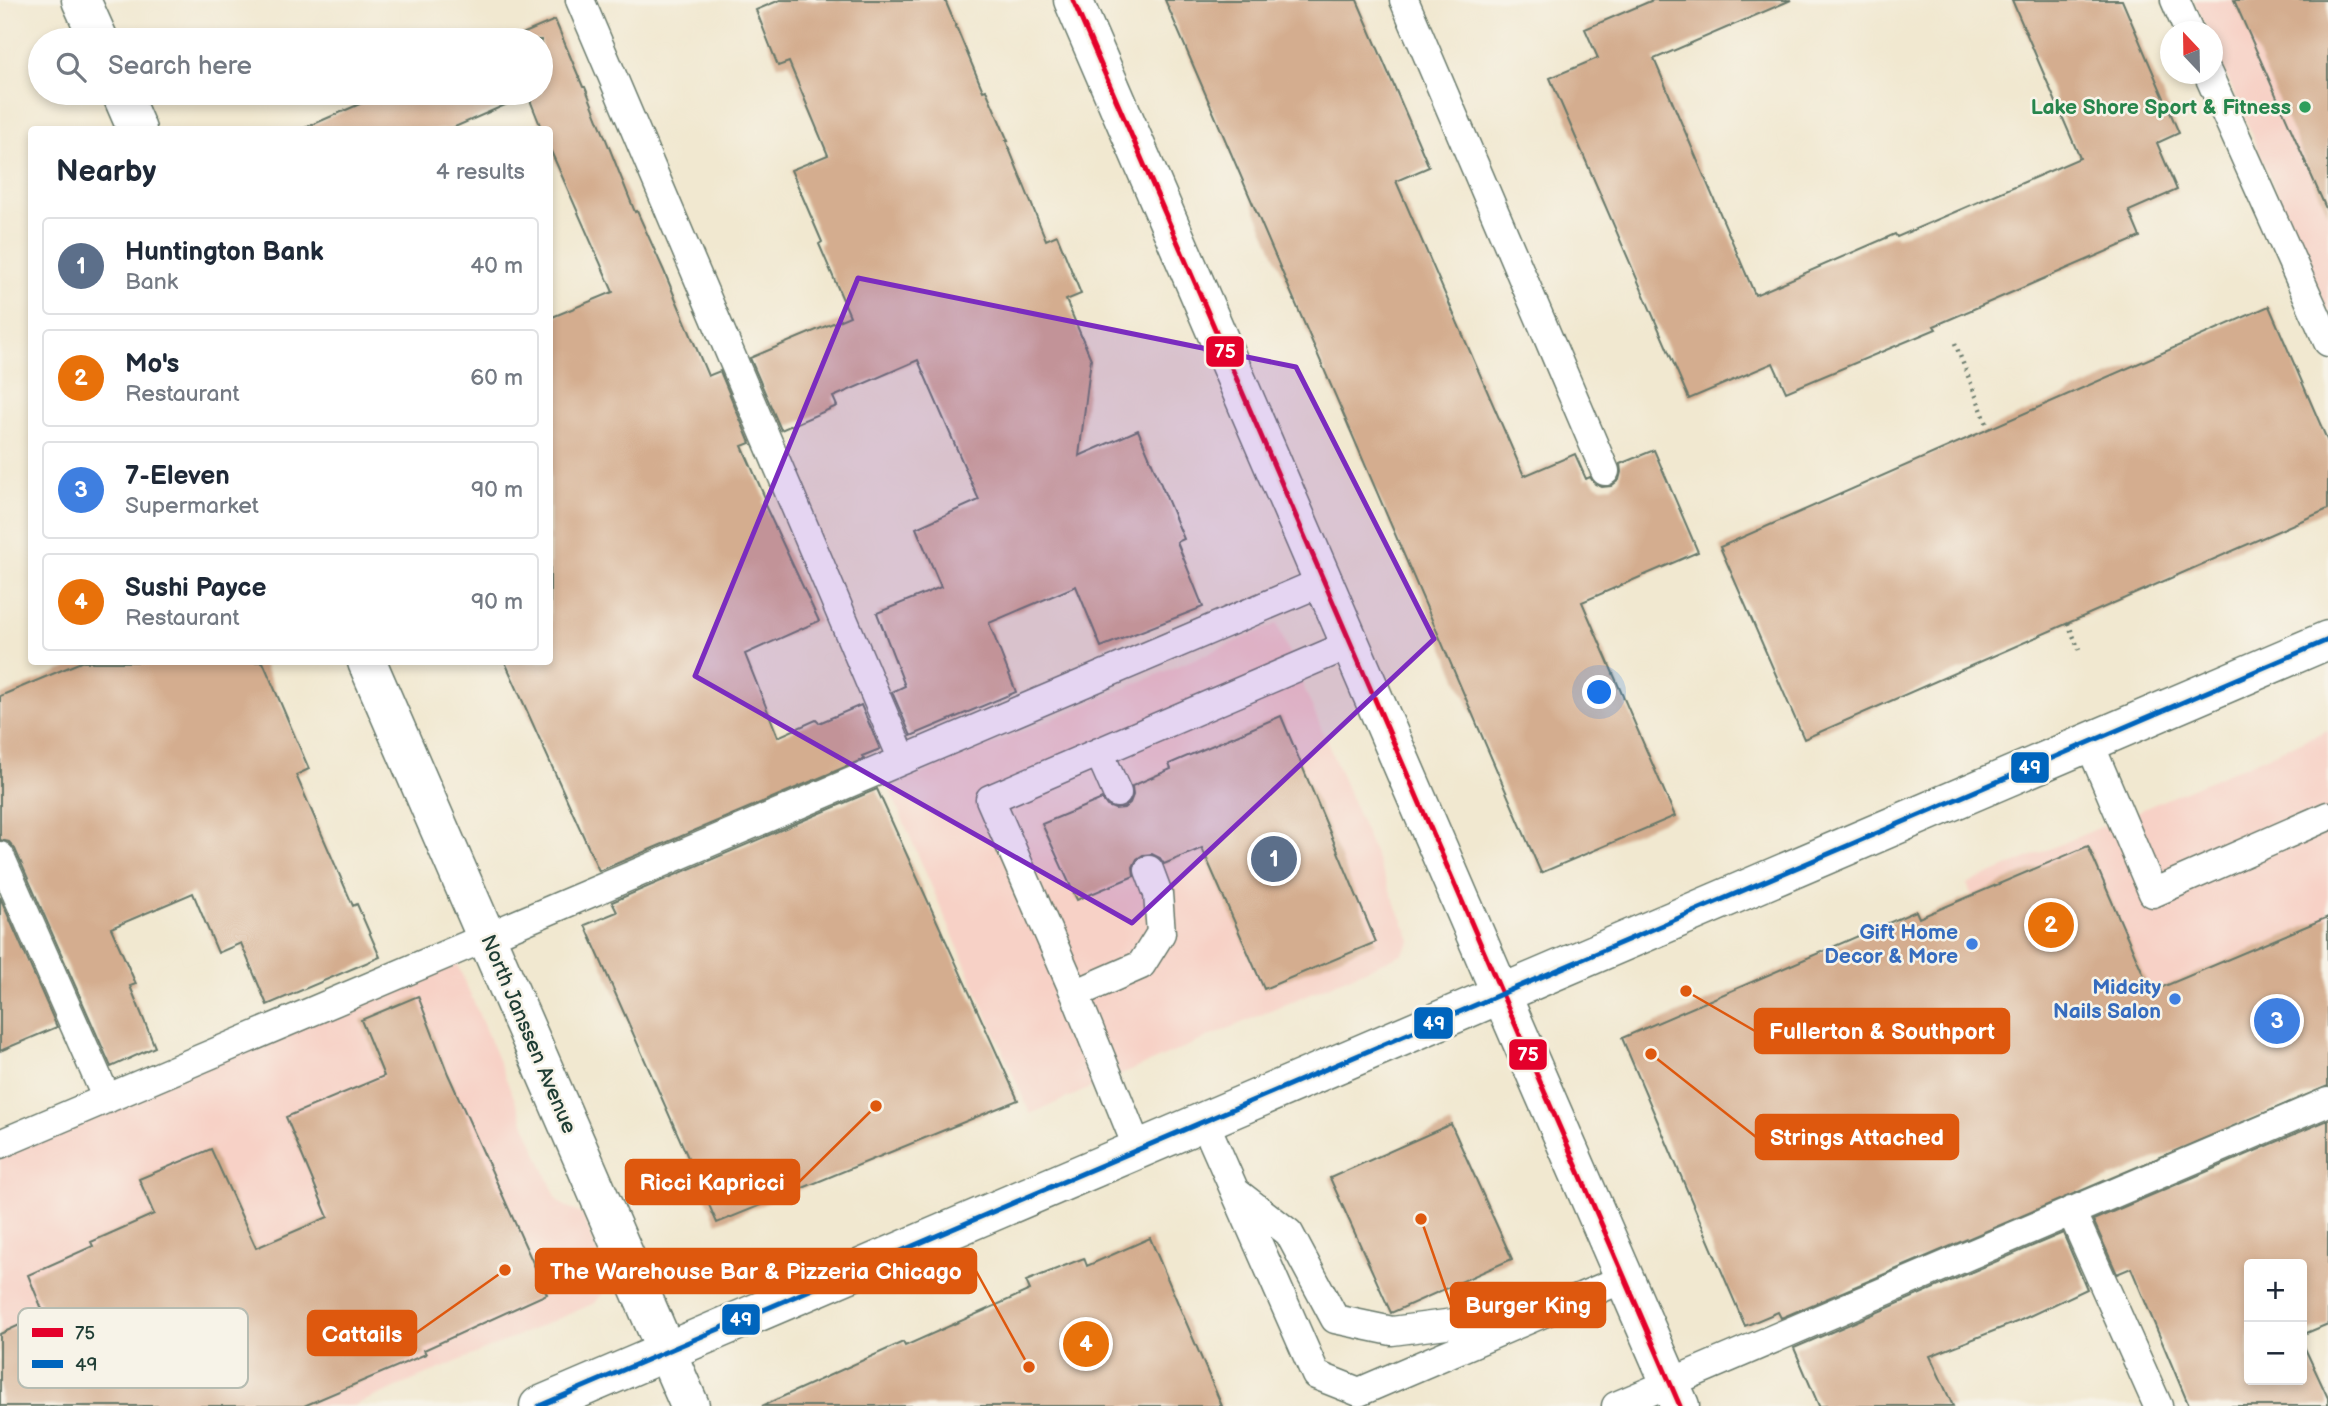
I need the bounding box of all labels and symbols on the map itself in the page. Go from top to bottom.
north arrow [2160,21,2223,84]
place label: Lake Shore Sport & Fitness [2031,95,2291,120]
marker: Lake Shore Sport & Fitness [2297,99,2313,115]
line badge: 75 [1205,335,1245,368]
text: 75 [1214,341,1236,364]
your location [1582,675,1616,709]
line badge: 49 [2010,751,2050,784]
text: 49 [2019,757,2041,780]
pin: 1 [1251,833,1297,885]
pin: 2 [2028,899,2074,951]
place label: Gift Home Decor & More [1824,920,1958,969]
street label: North Janssen Avenue [475,931,582,1137]
marker: Gift Home Decor & More [1964,936,1980,952]
place label: Midcity Nails Salon [2053,975,2161,1024]
marker: Midcity Nails Salon [2167,991,2183,1007]
pin: 3 [2254,995,2300,1047]
line badge: 49 [1413,1006,1454,1040]
callout: Fullerton & Southport [1755,1009,2009,1053]
text: 49 [1423,1013,1445,1036]
text: Fullerton & Southport [1769,1018,1995,1046]
line badge: 75 [1508,1038,1548,1071]
text: 75 [1517,1044,1539,1067]
callout: Strings Attached [1756,1115,1958,1159]
text: Strings Attached [1770,1124,1944,1152]
callout: Ricci Kapricci [626,1160,799,1204]
text: Ricci Kapricci [639,1169,785,1197]
callout: The Warehouse Bar & Pizzeria Chicago [536,1249,976,1293]
text: The Warehouse Bar & Pizzeria Chicago [550,1258,962,1286]
callout: Burger King [1451,1283,1605,1327]
text: Burger King [1465,1292,1591,1320]
line badge: 49 [721,1303,761,1336]
legend [18,1308,248,1388]
text: 49 [730,1309,752,1332]
callout: Cattails [308,1311,416,1355]
pin: 4 [1063,1318,1109,1370]
text: Cattails [322,1321,402,1349]
text: 75 [75,1322,95,1345]
text: 49 [75,1354,98,1377]

